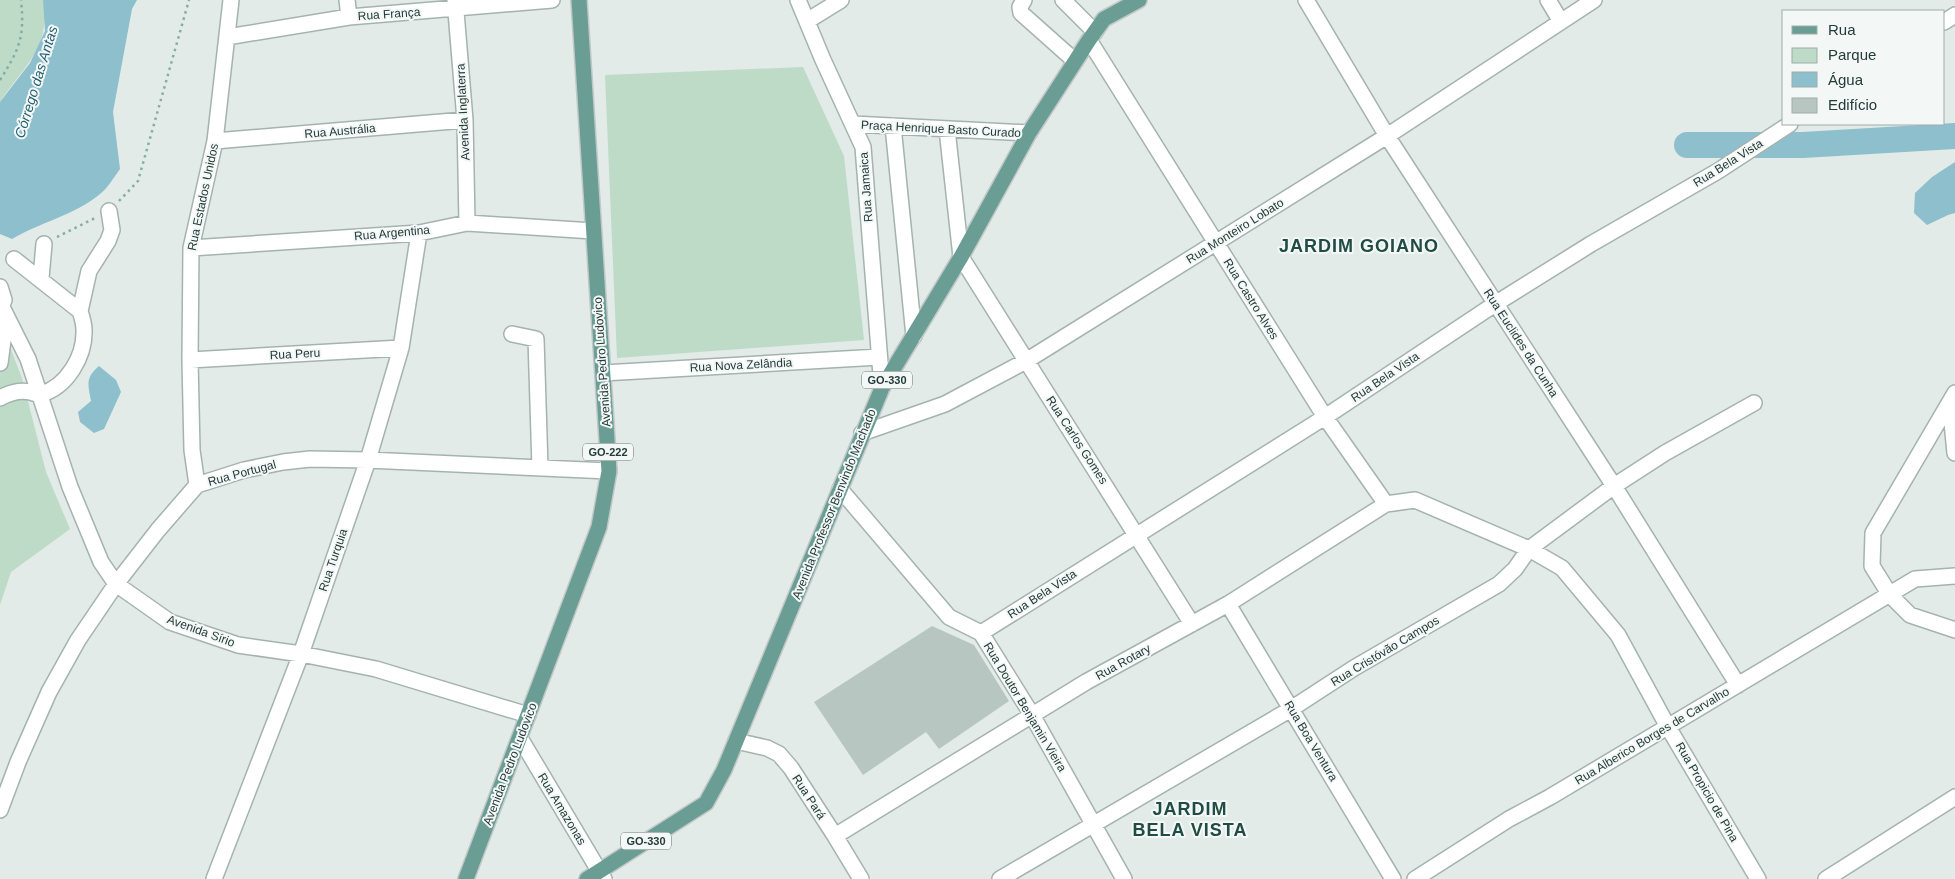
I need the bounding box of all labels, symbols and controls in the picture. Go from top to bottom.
street label: Rua França [357,5,421,23]
legend [1782,10,1945,125]
text: Rua [1828,21,1856,38]
water label: Córrego das Antas [11,24,61,140]
text: Parque [1828,46,1876,63]
street label: Avenida Inglaterra [453,63,473,161]
text: Água [1828,71,1864,88]
text: Edifício [1828,96,1877,113]
street label: Praça Henrique Basto Curado [861,118,1022,140]
street label: Rua Austrália [304,121,376,141]
street label: Rua Bela Vista [1691,136,1766,190]
street label: Rua Estados Unidos [185,142,221,252]
street label: Rua Jamaica [857,151,875,222]
street label: Rua Monteiro Lobato [1184,195,1287,267]
street label: Rua Argentina [354,223,431,243]
district label: JARDIM GOIANO [1279,236,1439,256]
street label: Rua Castro Alves [1220,256,1282,342]
street label: Rua Euclides da Cunha [1481,286,1561,400]
street label: Avenida Pedro Ludovico [590,296,614,427]
street label: Rua Peru [269,346,321,362]
street label: Rua Bela Vista [1348,349,1422,405]
street label: Rua Nova Zelândia [689,355,793,375]
road number: GO-330 [862,372,912,388]
street label: Rua Carlos Gomes [1043,393,1111,487]
street label: Avenida Professor Benvindo Machado [789,407,879,601]
road number: GO-222 [583,444,633,461]
street label: Rua Portugal [206,457,278,489]
street label: Rua Turquia [316,527,350,593]
street label: Rua Bela Vista [1005,566,1079,621]
street label: Avenida Sírio [165,612,237,650]
street label: Rua Cristóvão Campos [1328,613,1442,689]
street label: Rua Doutor Benjamin Vieira [981,640,1069,775]
street label: Rua Rotary [1093,641,1153,683]
street label: Rua Alberico Borges de Carvalho [1572,684,1732,788]
street label: Rua Boa Ventura [1281,698,1341,784]
street label: Avenida Pedro Ludovico [480,701,540,827]
street label: Rua Propicio de Pina [1673,740,1741,845]
street label: Rua Amazonas [535,771,589,847]
street label: Rua Pará [789,772,829,822]
district label: JARDIM BELA VISTA [1132,799,1248,840]
road number: GO-330 [621,832,671,849]

